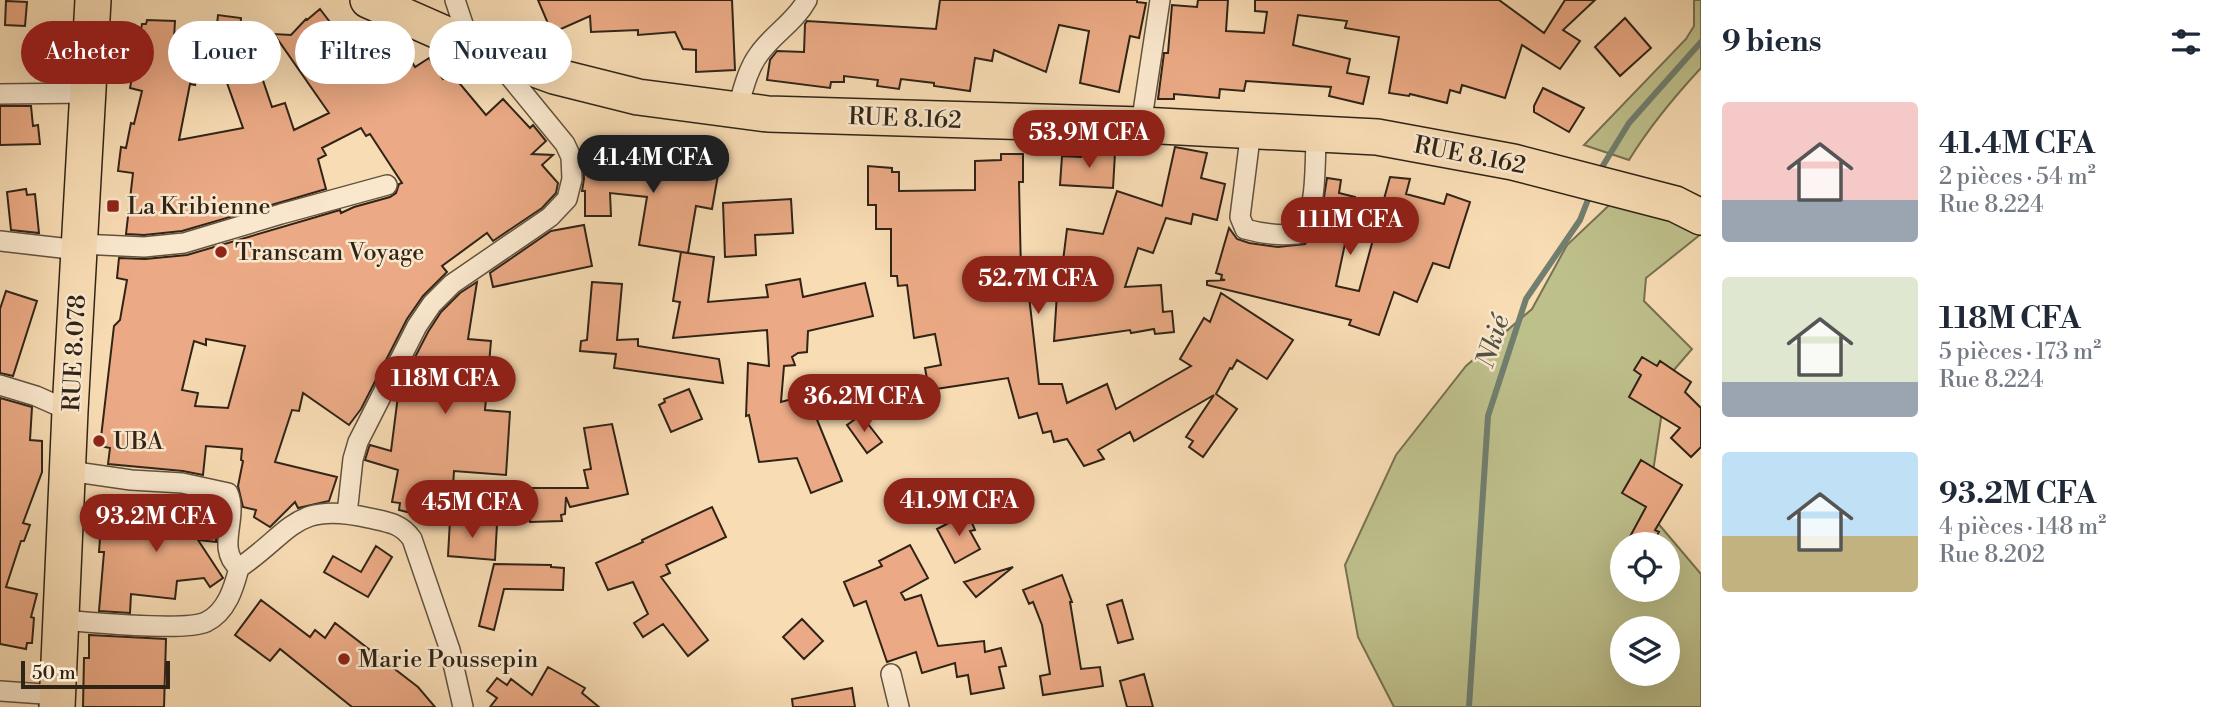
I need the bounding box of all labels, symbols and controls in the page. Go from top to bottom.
chip: Acheter [21,21,154,84]
chip: Louer [168,21,281,84]
chip: Filtres [295,21,415,84]
chip: Nouveau [429,21,572,84]
text: 9 biens [1722,23,1822,61]
icon: filters [2167,23,2205,61]
street label: RUE 8.162 [848,102,962,136]
pin: 53.9M CFA [1009,110,1169,170]
text: 53.9M CFA [1029,119,1149,147]
text: 41.4M CFA [1939,125,2095,163]
street label: RUE 8.162 [1411,130,1528,182]
icon: home [1778,130,1862,214]
pin: 41.4M CFA [573,136,733,195]
text: 41.4M CFA [593,144,713,172]
text: 2 pièces · 54 m² [1939,163,2096,191]
text: Rue 8.224 [1939,191,2044,219]
place label: La Kribienne [127,192,271,222]
marker: La Kribienne [105,198,121,214]
pin: 111M CFA [1278,198,1422,257]
text: 111M CFA [1297,206,1403,234]
place label: Transcam Voyage [235,238,424,268]
marker: Transcam Voyage [213,244,229,260]
pin: 52.7M CFA [958,256,1118,316]
text: 52.7M CFA [978,265,1098,293]
street label: RUE 8.078 [57,294,93,412]
text: 118M CFA [1939,300,2081,338]
icon: home [1778,305,1862,389]
water label: Nkié [1469,309,1517,373]
text: 5 pièces · 173 m² [1939,338,2101,366]
pin: 118M CFA [373,356,517,416]
text: 118M CFA [391,365,499,393]
text: Rue 8.224 [1939,366,2044,394]
pin: 36.2M CFA [784,374,944,434]
text: 36.2M CFA [804,383,924,411]
place label: UBA [113,427,164,457]
marker: UBA [91,433,107,449]
text: 93.2M CFA [1939,475,2096,513]
pin: 41.9M CFA [879,478,1039,538]
pin: 45M CFA [407,480,537,540]
icon: home [1778,480,1862,564]
text: 41.9M CFA [900,487,1018,515]
text: 45M CFA [421,489,523,517]
pin: 93.2M CFA [76,494,236,554]
text: 93.2M CFA [96,503,216,531]
text: 4 pièces · 148 m² [1939,513,2106,541]
map controls [1610,532,1680,686]
button: locate [1610,532,1680,602]
text: Rue 8.202 [1939,541,2045,569]
button: layers [1610,616,1680,686]
place label: Marie Poussepin [358,645,538,675]
marker: Marie Poussepin [336,651,352,667]
scale bar [21,658,170,690]
text: 50 m [32,661,76,685]

